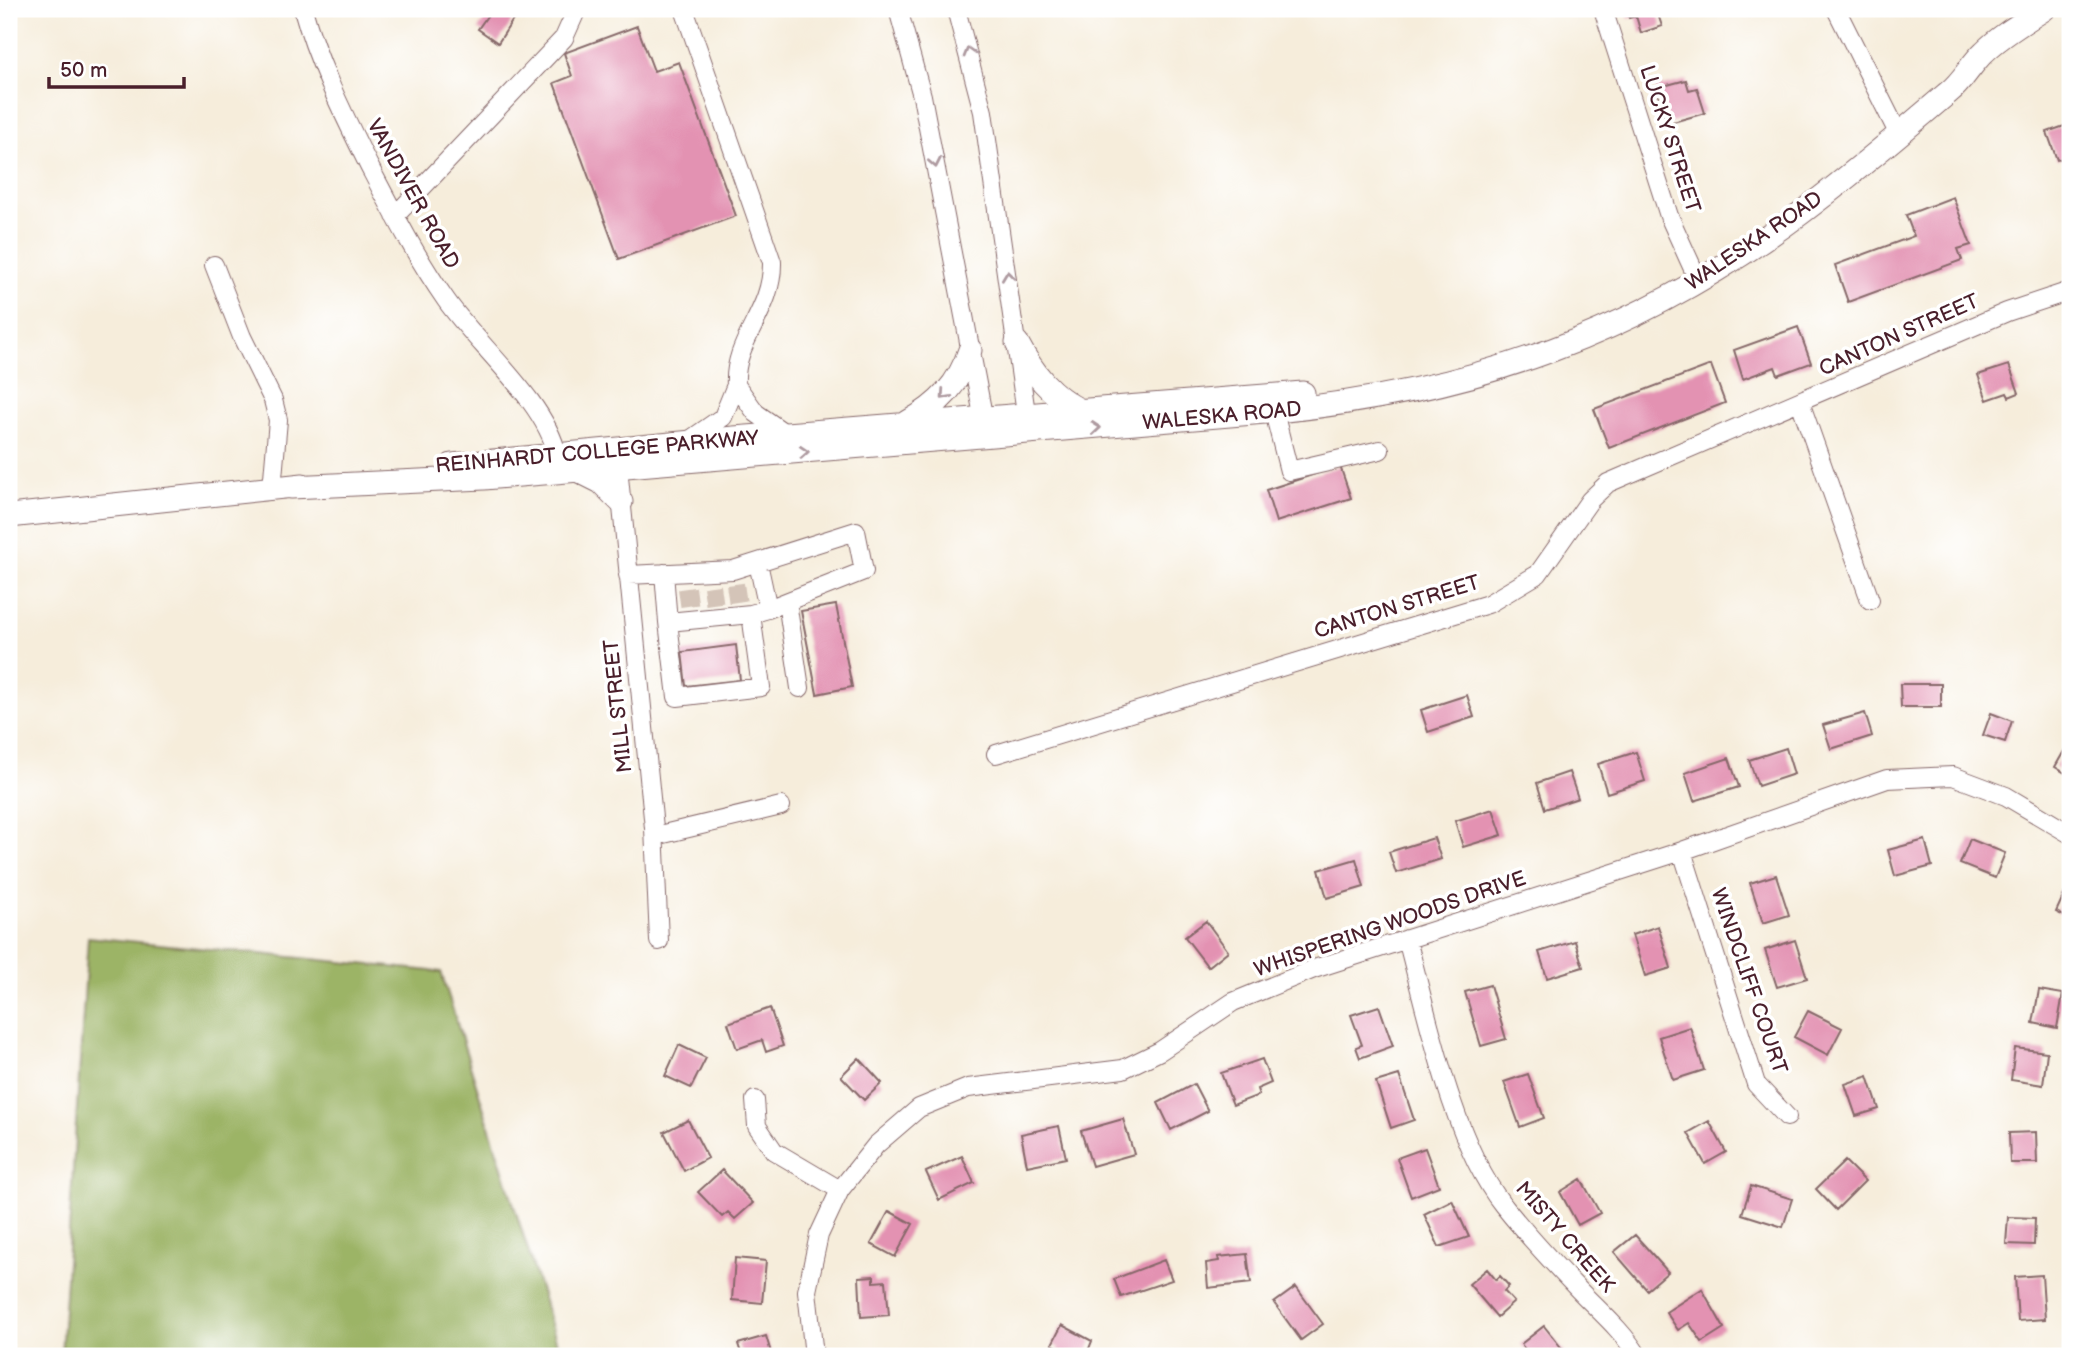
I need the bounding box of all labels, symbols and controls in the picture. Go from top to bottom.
scale bar [49,46,184,90]
one-way arrow [963,46,977,58]
text: 50 m [60,58,107,83]
street label: LUCKY STREET [1634,62,1706,216]
street label: VANDIVER ROAD [361,115,465,273]
one-way arrow [927,157,942,169]
street label: WALESKA ROAD [1681,186,1827,296]
one-way arrow [1000,270,1015,281]
street label: CANTON STREET [1815,288,1983,381]
one-way arrow [941,387,953,400]
street label: WALESKA ROAD [1141,397,1303,435]
one-way arrow [1091,421,1102,436]
street label: REINHARDT COLLEGE PARKWAY [434,425,760,479]
one-way arrow [799,445,810,460]
street label: CANTON STREET [1311,570,1483,644]
street label: MILL STREET [599,638,637,774]
street label: WHISPERING WOODS DRIVE [1251,866,1529,982]
street label: WINDCLIFF COURT [1706,885,1793,1077]
street label: MISTY CREEK [1510,1176,1620,1298]

